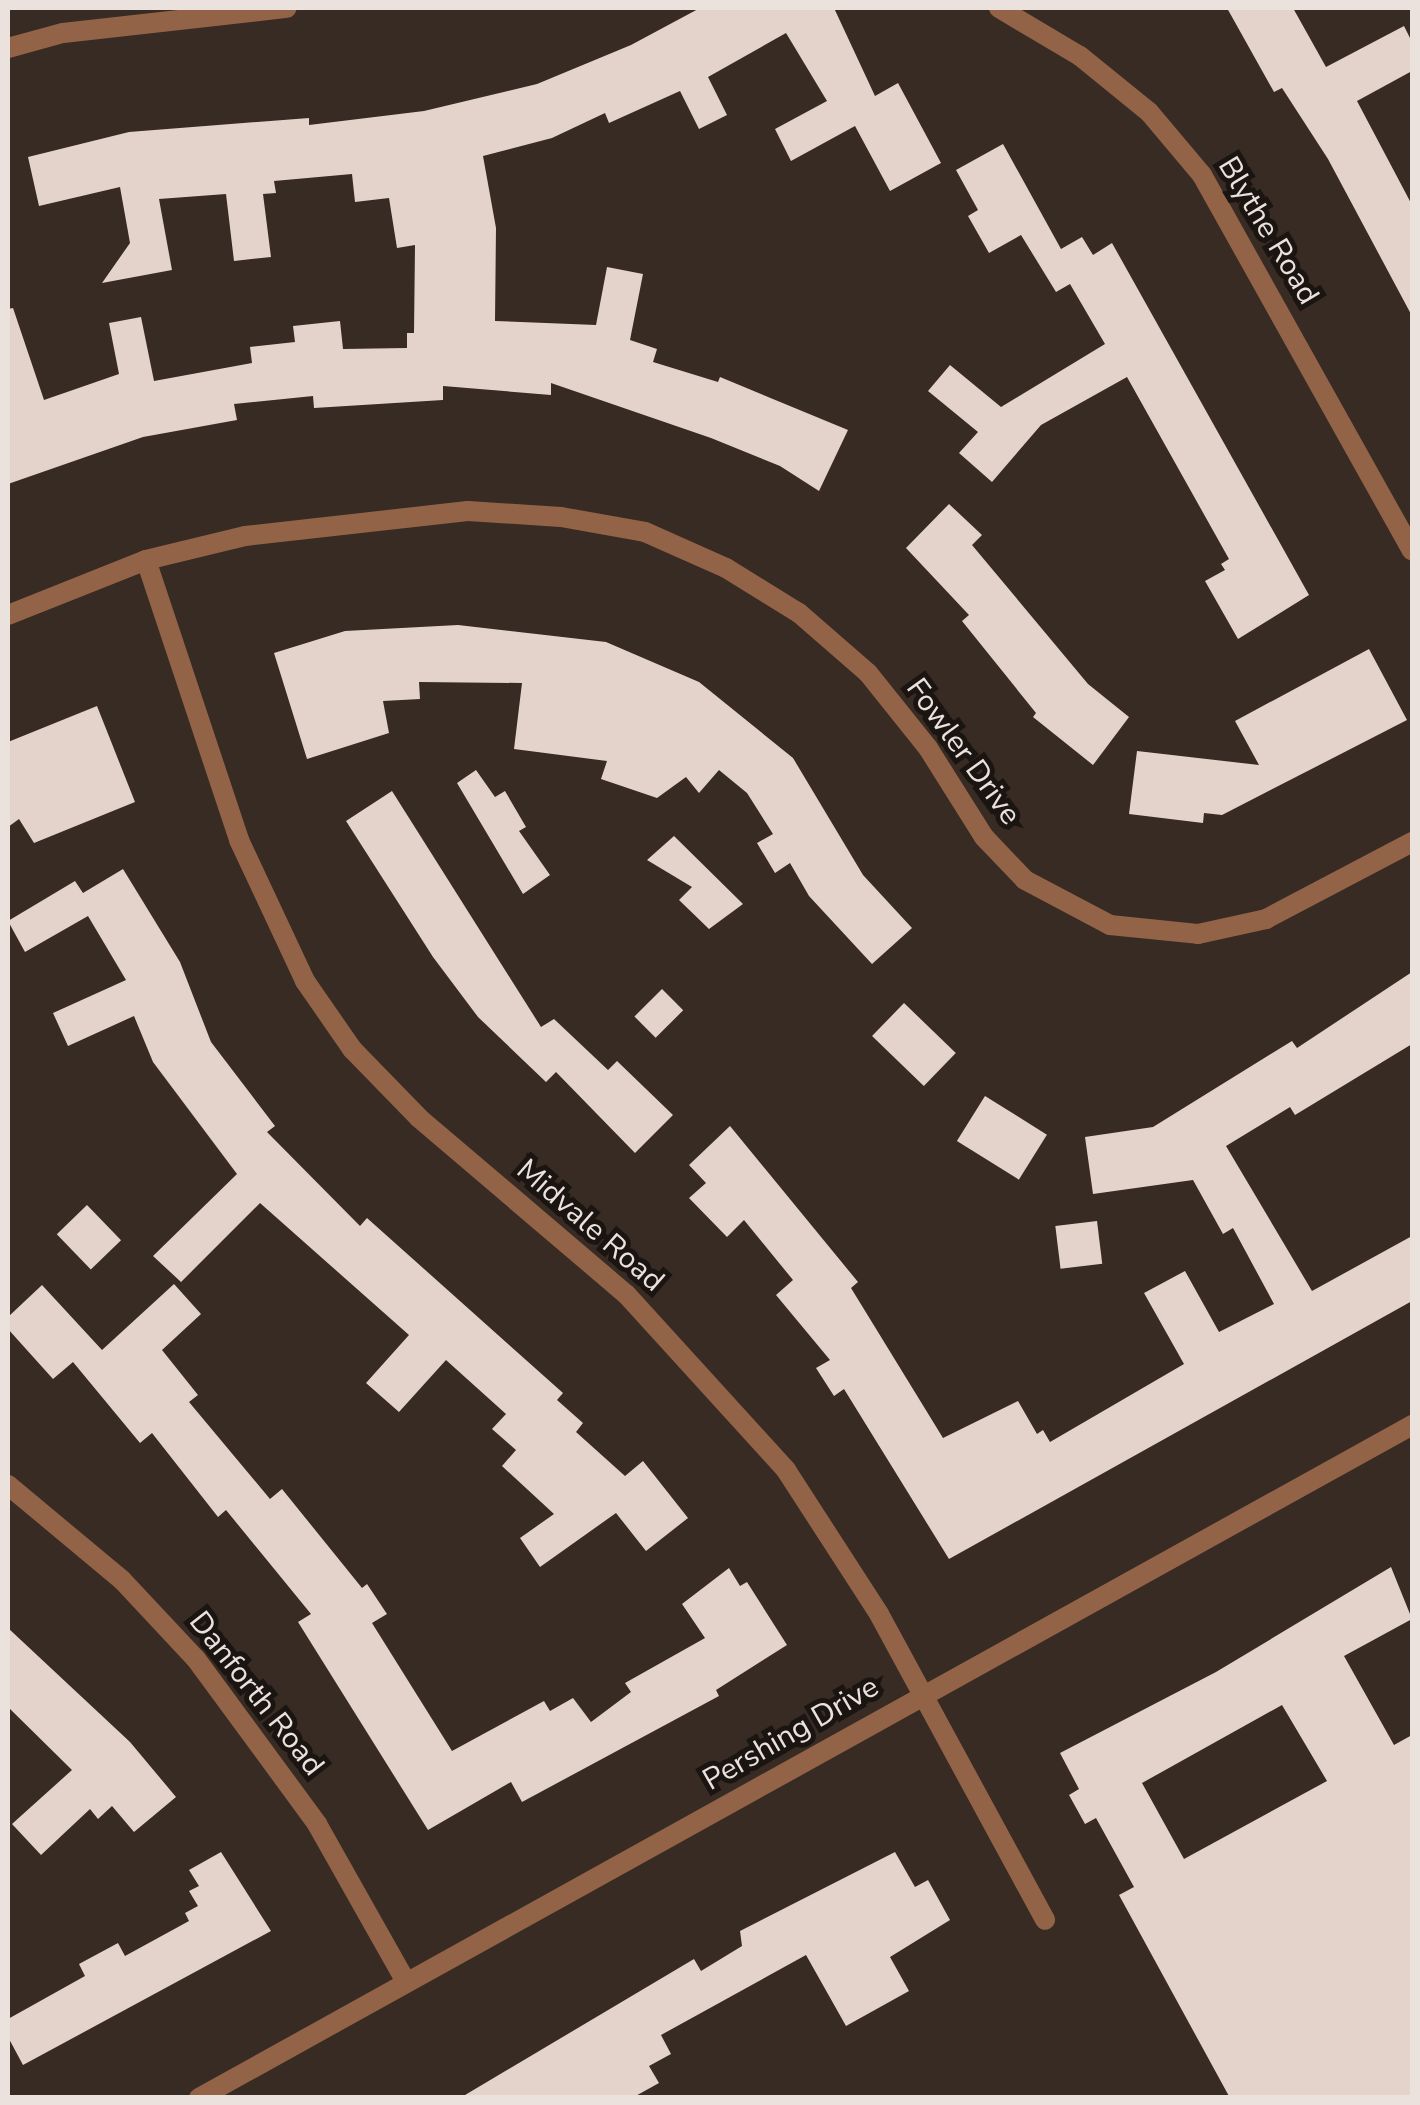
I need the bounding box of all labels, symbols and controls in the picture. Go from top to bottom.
street label: Blythe Road [1210,151,1326,311]
street label: Fowler Drive [898,672,1028,832]
street label: Midvale Road [509,1152,671,1300]
street label: Danforth Road [181,1605,331,1783]
street label: Pershing Drive [697,1669,885,1799]

